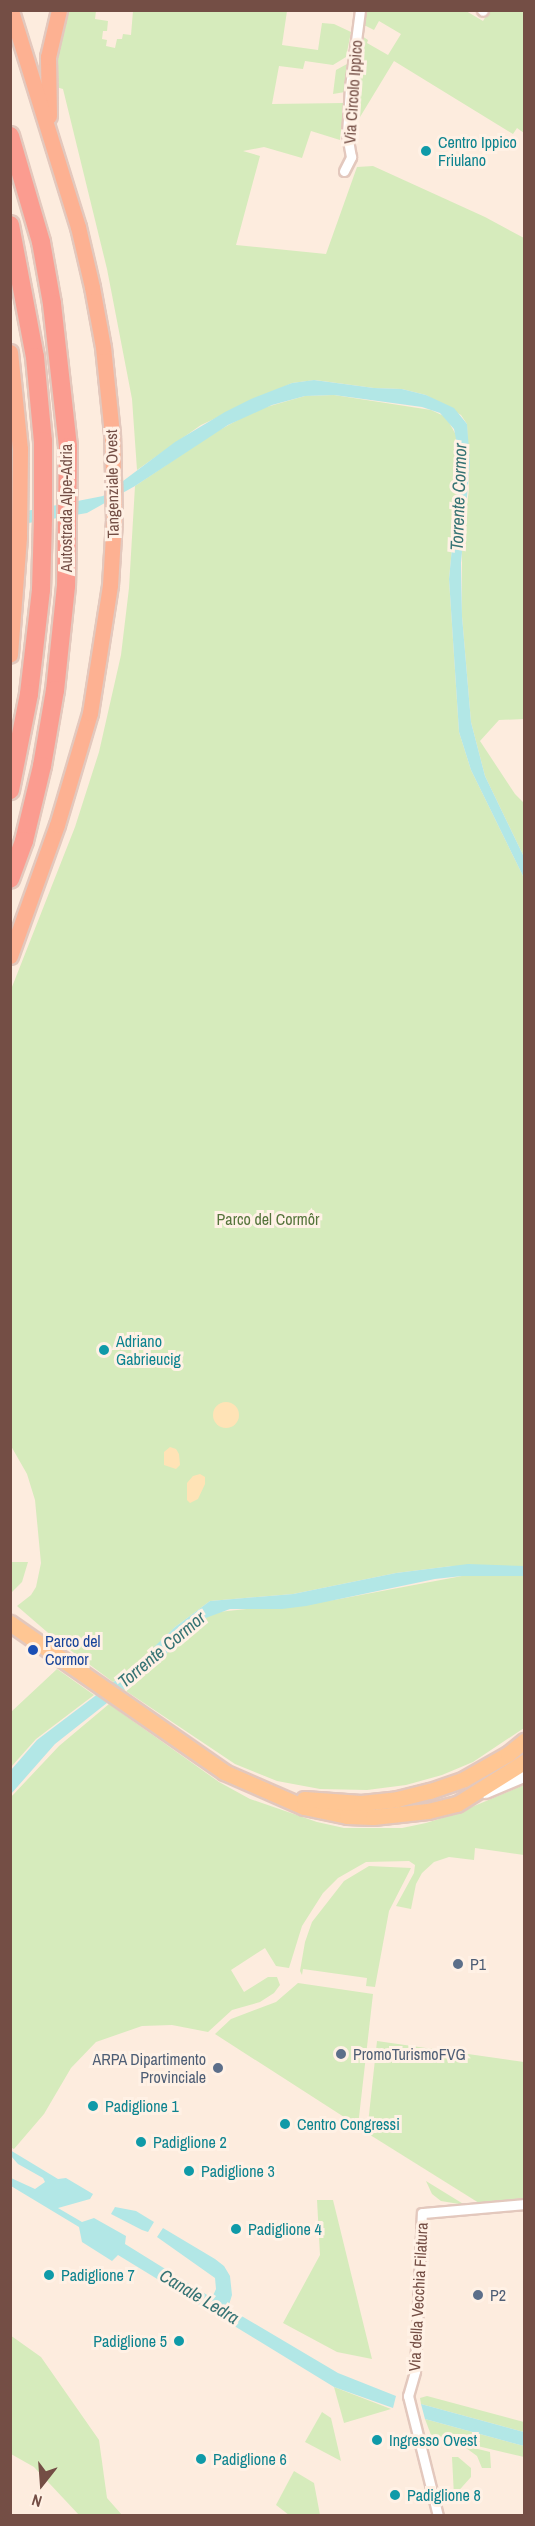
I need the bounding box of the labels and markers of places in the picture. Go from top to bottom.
place label: Centro Ippico Friulano [438,132,517,170]
marker: Centro Ippico Friulano [419,144,433,158]
place label: Adriano Gabrieucig [116,1331,181,1369]
marker: Adriano Gabrieucig [97,1343,111,1357]
place label: Parco del Cormor [45,1631,100,1669]
marker: Parco del Cormor [26,1643,40,1657]
place label: P1 [470,1954,486,1974]
marker: P1 [451,1957,465,1971]
place label: PromoTurismoFVG [353,2044,466,2064]
marker: PromoTurismoFVG [334,2047,348,2061]
place label: ARPA Dipartimento Provinciale [92,2049,206,2087]
marker: ARPA Dipartimento Provinciale [211,2061,225,2075]
place label: Padiglione 1 [105,2096,179,2116]
marker: Padiglione 1 [86,2099,100,2113]
place label: Centro Congressi [297,2114,400,2134]
marker: Centro Congressi [278,2117,292,2131]
place label: Padiglione 2 [153,2132,227,2152]
marker: Padiglione 2 [134,2135,148,2149]
place label: Padiglione 3 [201,2161,275,2181]
marker: Padiglione 3 [182,2164,196,2178]
place label: Padiglione 4 [248,2219,322,2239]
marker: Padiglione 4 [229,2222,243,2236]
place label: Padiglione 7 [61,2265,135,2285]
marker: Padiglione 7 [42,2268,56,2282]
place label: P2 [490,2285,506,2305]
marker: P2 [471,2288,485,2302]
place label: Padiglione 5 [93,2331,167,2351]
marker: Padiglione 5 [172,2334,186,2348]
place label: Ingresso Ovest [389,2430,477,2450]
marker: Ingresso Ovest [370,2433,384,2447]
place label: Padiglione 6 [213,2449,287,2469]
marker: Padiglione 6 [194,2452,208,2466]
place label: Padiglione 8 [407,2485,481,2505]
marker: Padiglione 8 [388,2488,402,2502]

